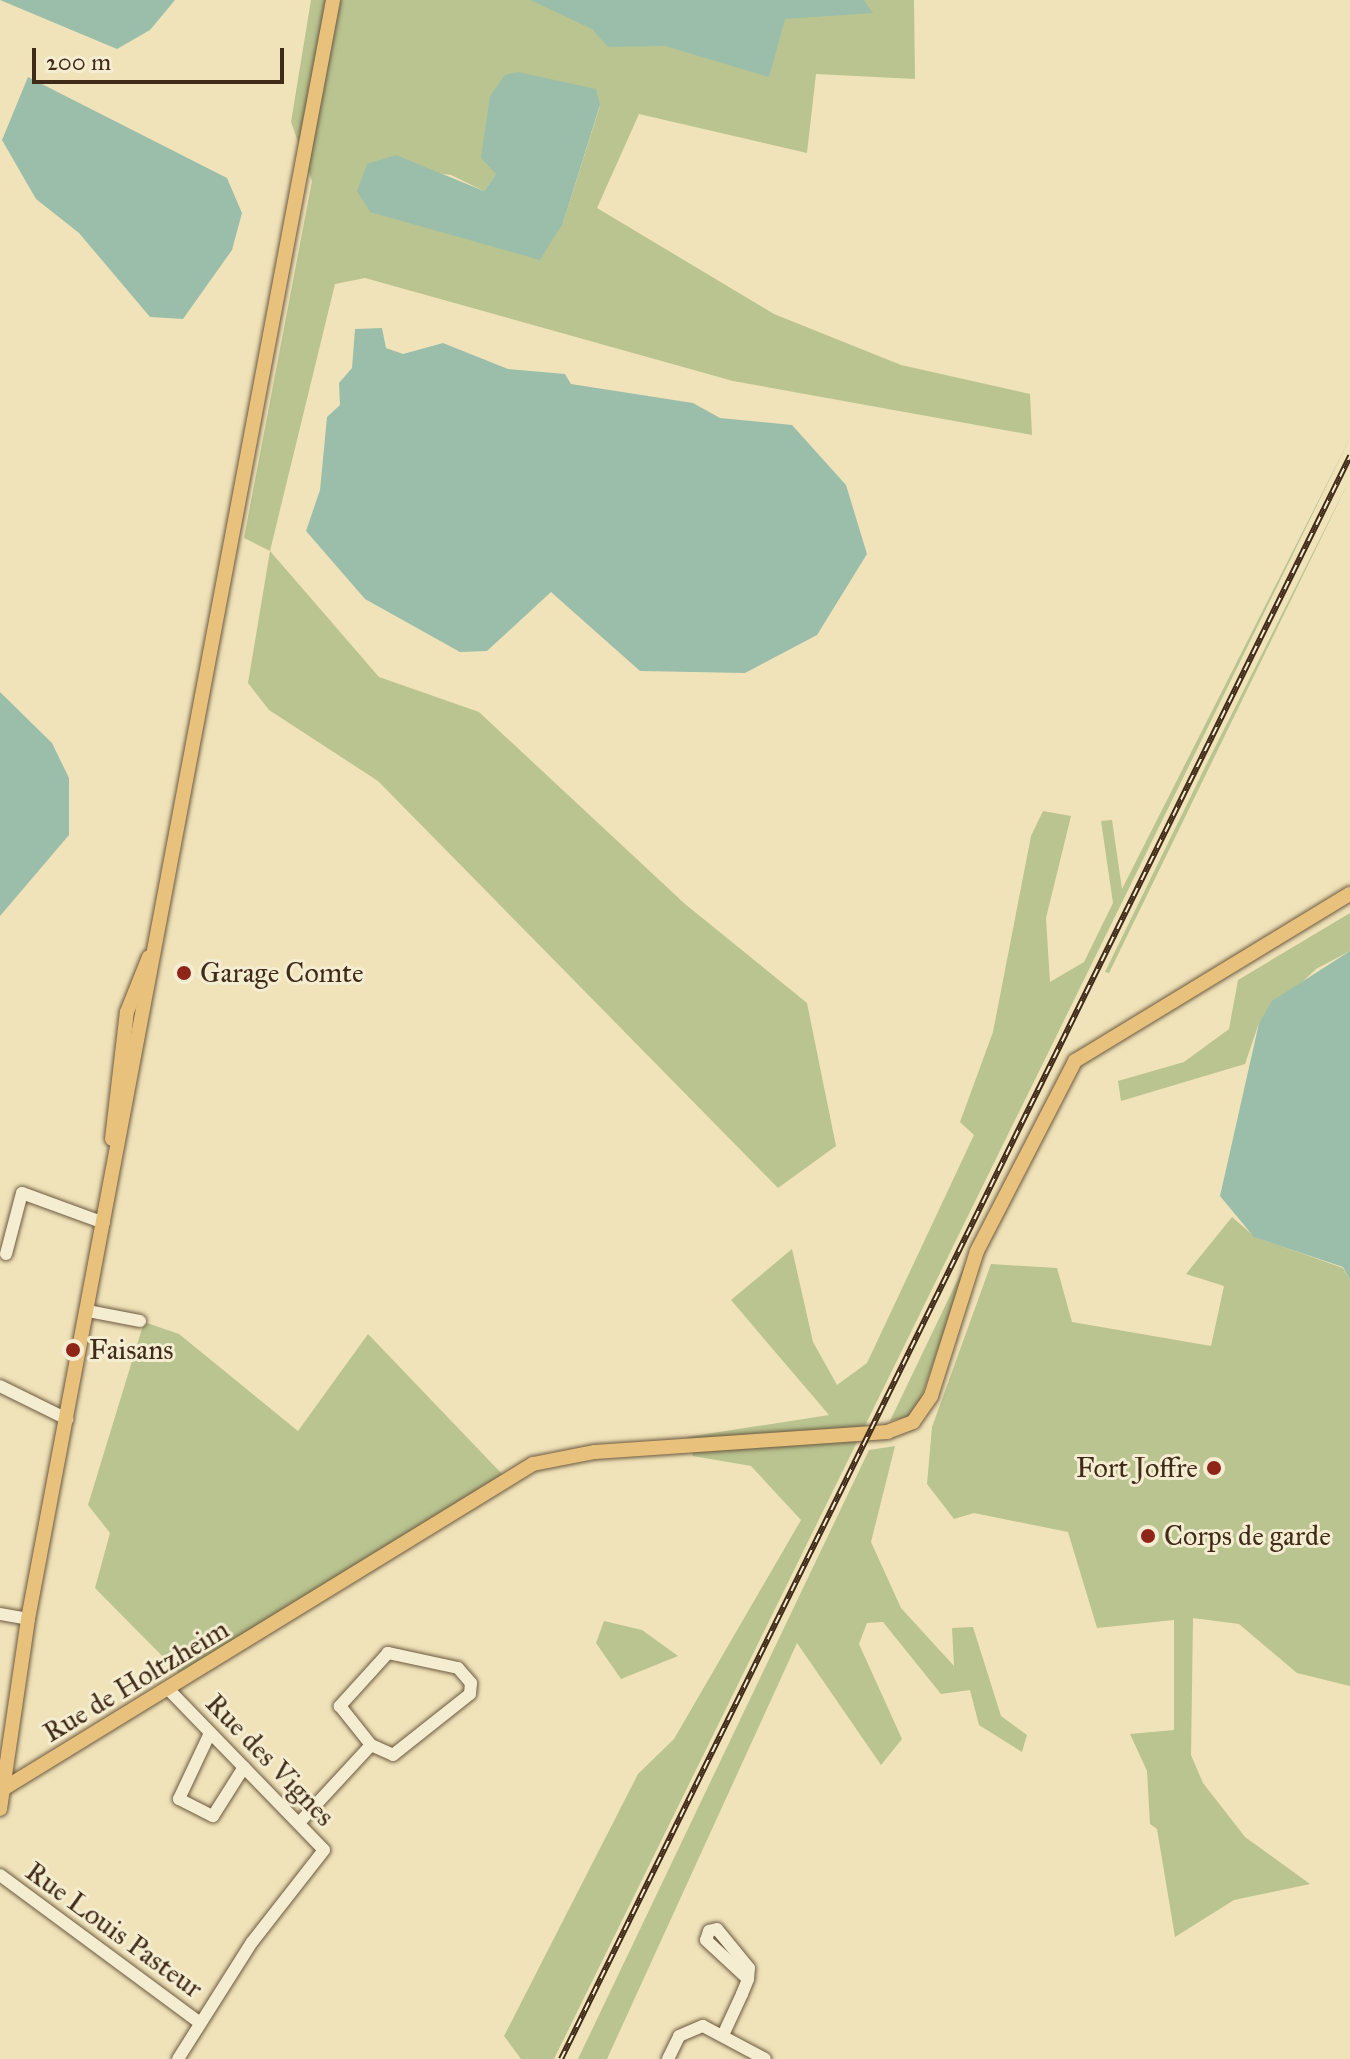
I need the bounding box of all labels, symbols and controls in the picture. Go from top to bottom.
scale bar [36,32,288,82]
text: 200 m [46,47,111,77]
place label: Garage Comte [200,956,364,990]
marker: Garage Comte [175,964,193,982]
place label: Faisans [89,1333,174,1367]
marker: Faisans [64,1341,82,1359]
place label: Fort Joffre [1076,1451,1198,1485]
marker: Fort Joffre [1205,1459,1223,1477]
place label: Corps de garde [1164,1519,1331,1553]
marker: Corps de garde [1139,1527,1157,1545]
street label: Rue de Holtzheim [37,1612,235,1750]
street label: Rue des Vignes [198,1687,342,1833]
street label: Rue Louis Pasteur [19,1855,209,2005]

